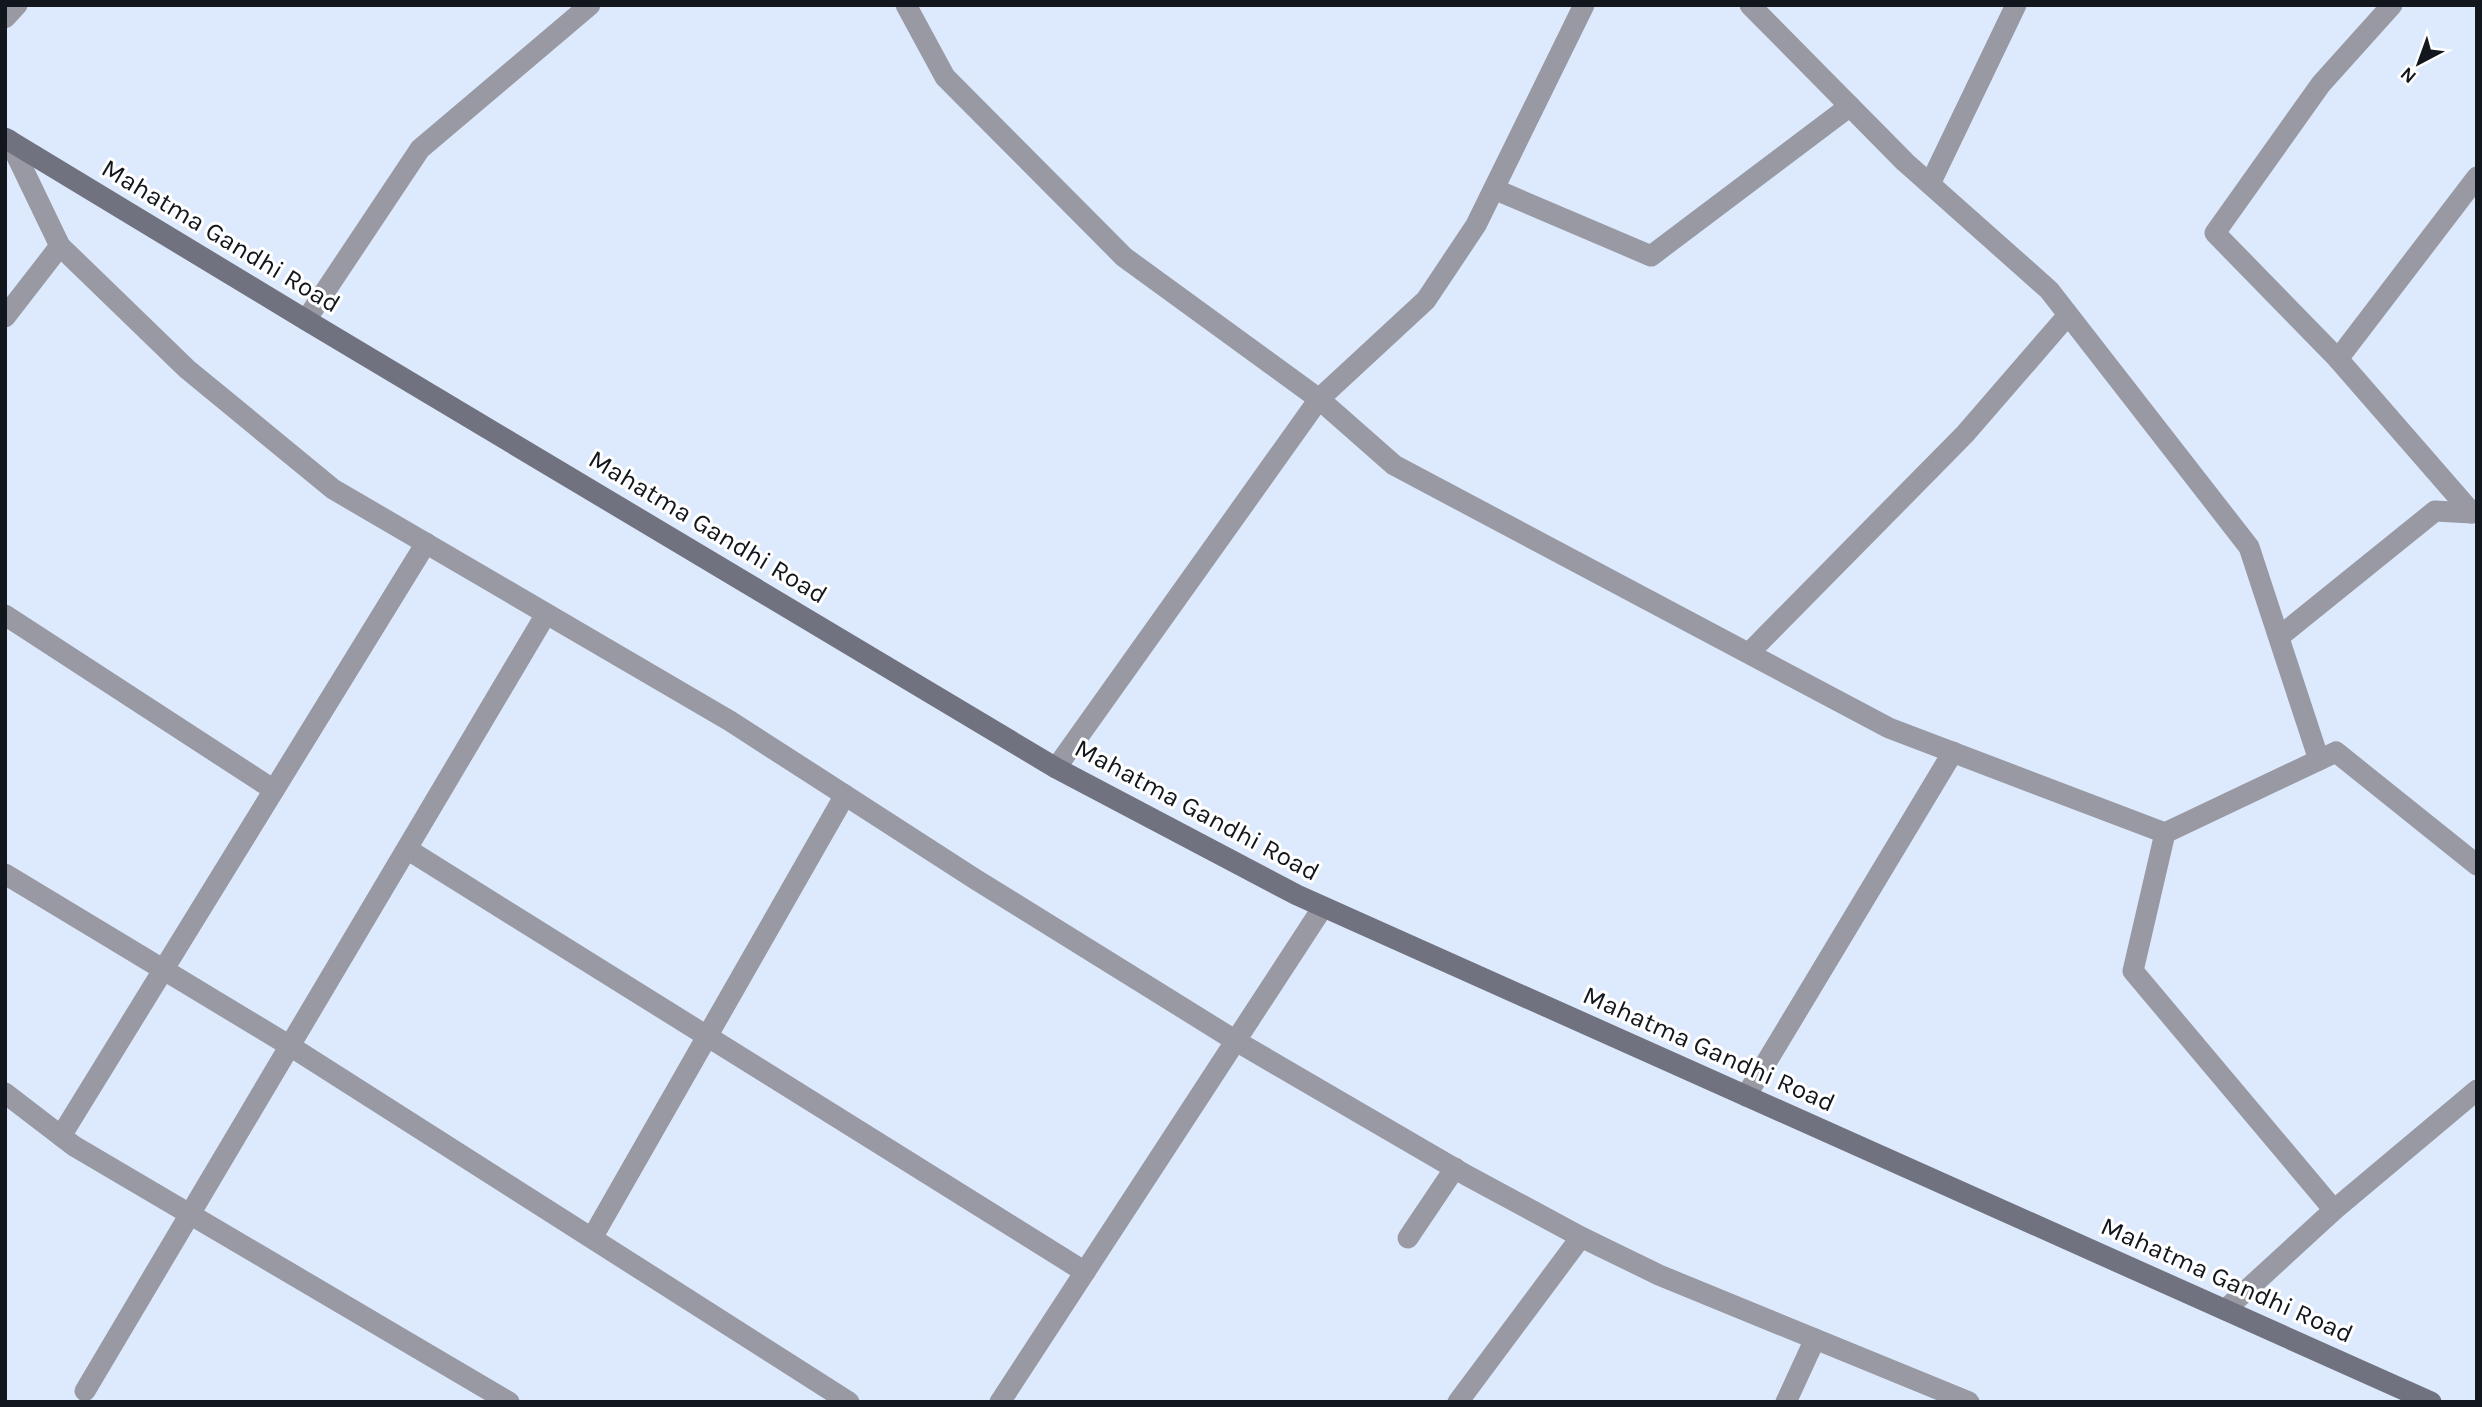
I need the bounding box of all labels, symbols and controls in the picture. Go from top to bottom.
north arrow [2384,28,2454,98]
text: N [2396,62,2421,88]
street label: Mahatma Gandhi Road [96,153,346,319]
street label: Mahatma Gandhi Road [583,444,833,610]
street label: Mahatma Gandhi Road [1069,732,1325,888]
street label: Mahatma Gandhi Road [1578,979,1840,1119]
street label: Mahatma Gandhi Road [2096,1210,2358,1350]

